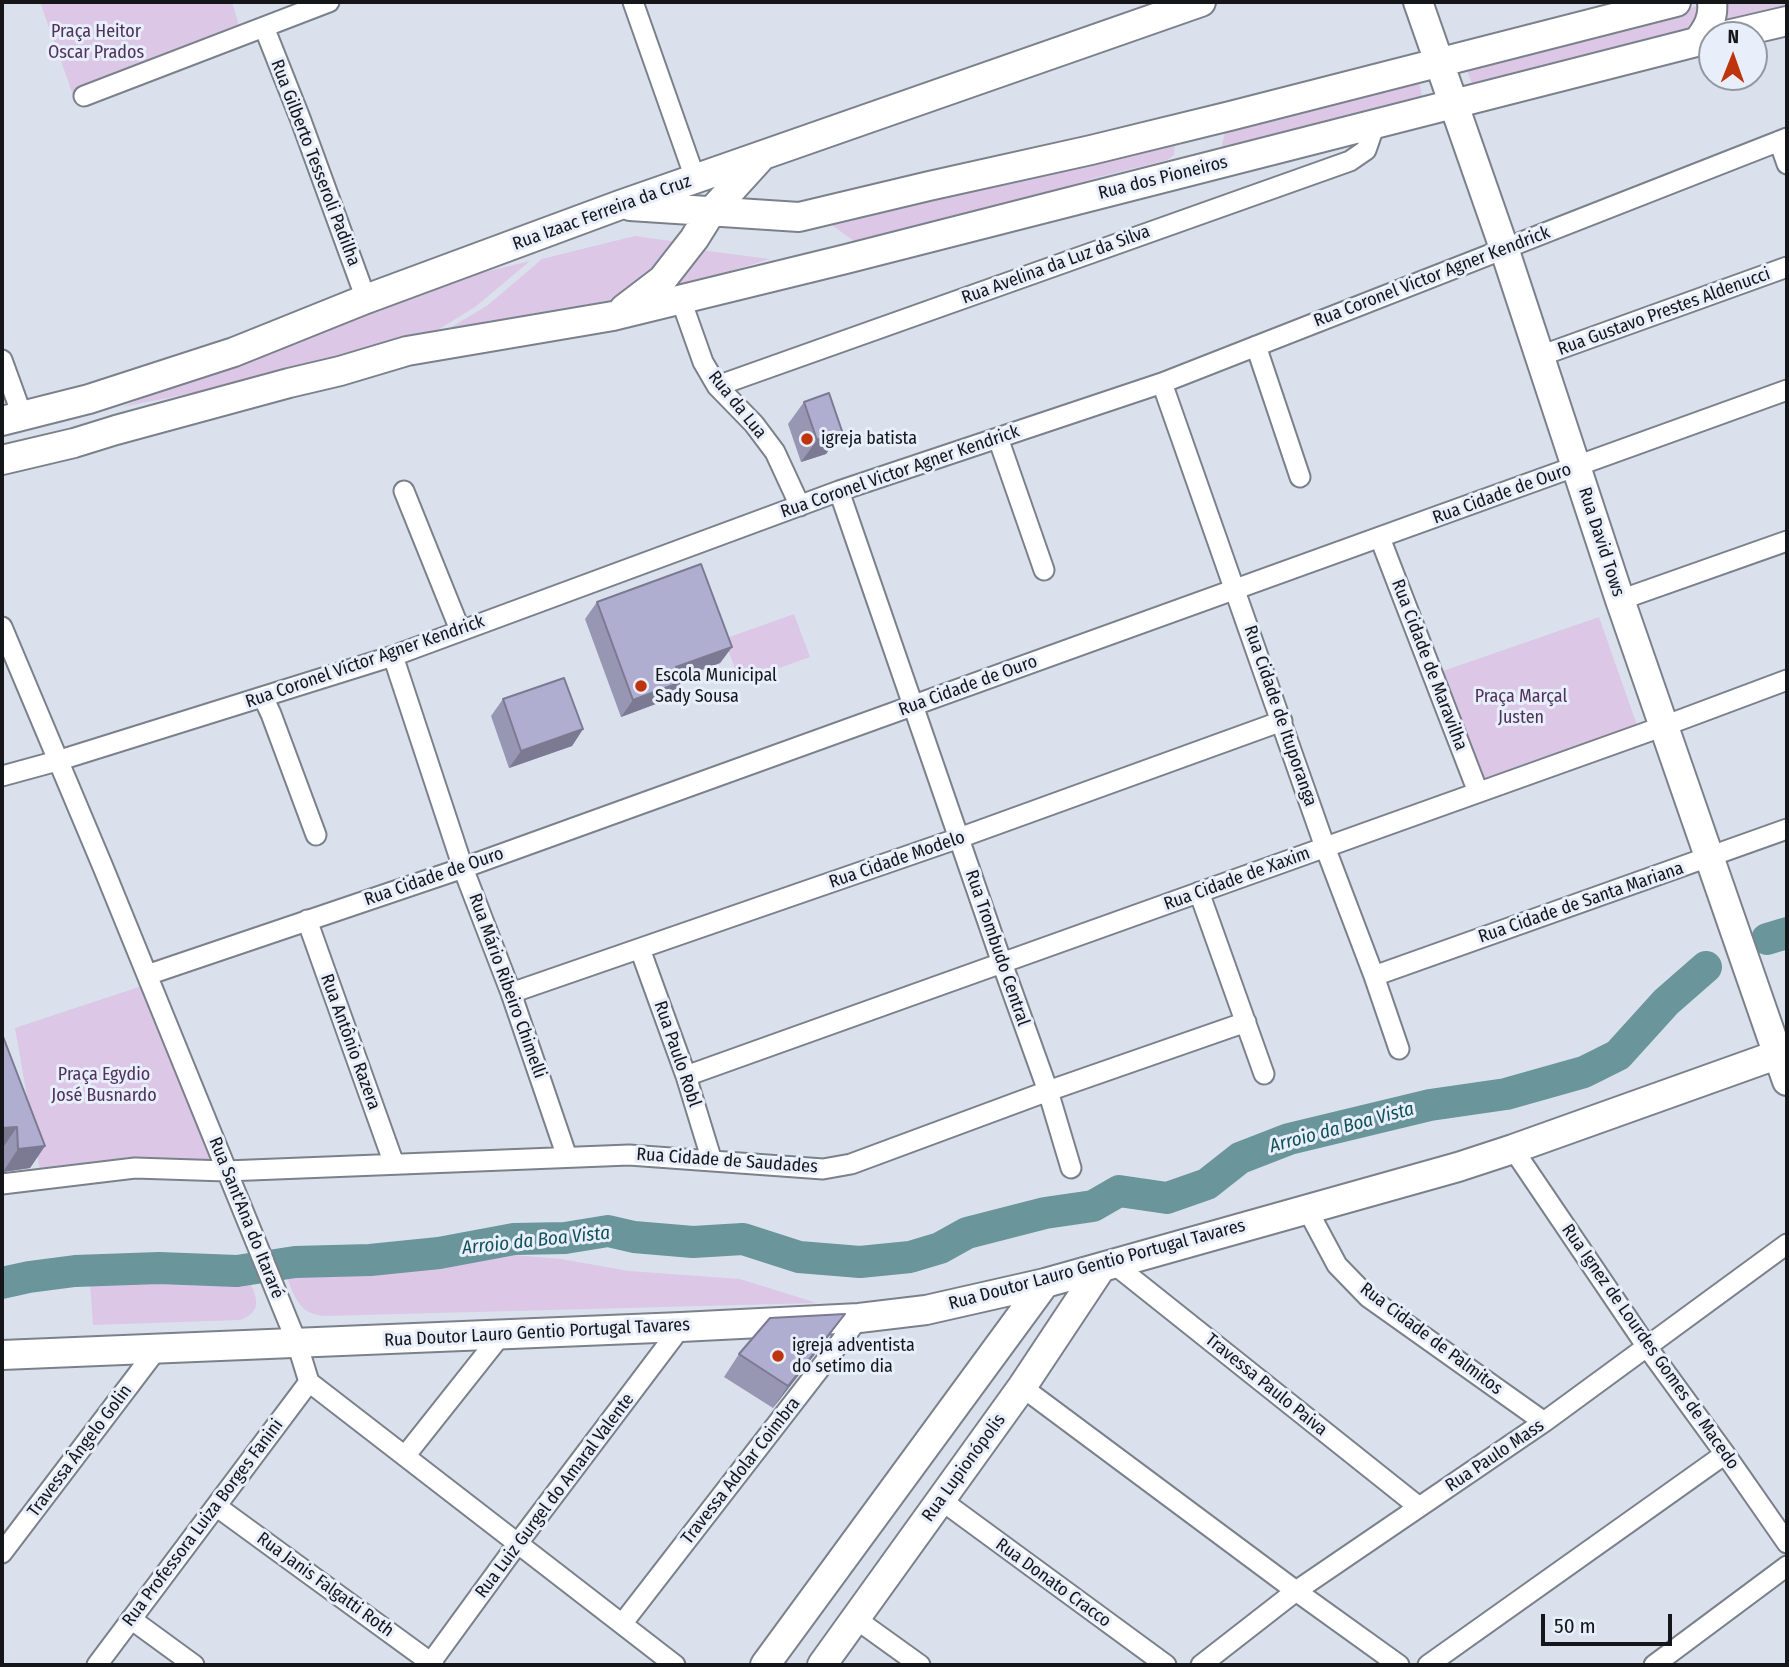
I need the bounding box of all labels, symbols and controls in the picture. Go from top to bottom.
park label: Praça Heitor Oscar Prados [48,21,144,64]
north arrow [1698,21,1768,91]
text: N [1727,25,1739,48]
street label: Rua Gilberto Tesseroli Padilha [266,57,364,269]
street label: Rua dos Pioneiros [1096,151,1230,205]
street label: Rua Izaac Ferreira da Cruz [510,171,694,255]
street label: Rua Avelina da Luz da Silva [959,221,1153,309]
street label: Rua Coronel Victor Agner Kendrick [1311,222,1553,332]
street label: Rua Gustavo Prestes Aldenucci [1555,263,1773,361]
street label: Rua da Lua [703,367,771,443]
street label: Rua Coronel Victor Agner Kendrick [778,421,1022,523]
place label: igreja batista [821,428,917,450]
marker: igreja batista [799,431,815,447]
street label: Rua Cidade de Ouro [1430,459,1574,529]
street label: Rua David Tows [1573,485,1629,599]
street label: Rua Cidade de Maravilha [1386,576,1472,754]
street label: Rua Coronel Victor Agner Kendrick [243,611,487,713]
street label: Rua Cidade de Ituporanga [1239,623,1321,809]
street label: Rua Cidade de Ouro [896,651,1040,721]
place label: Escola Municipal Sady Sousa [655,665,777,708]
marker: Escola Municipal Sady Sousa [633,678,649,694]
park label: Praça Marçal Justen [1475,686,1567,728]
street label: Rua Cidade Modelo [826,827,968,893]
street label: Rua Cidade de Ouro [361,843,507,911]
street label: Rua Cidade de Xaxim [1161,843,1313,915]
street label: Rua Cidade de Santa Mariana [1476,858,1686,948]
street label: Rua Trombudo Central [960,867,1034,1029]
street label: Rua Mário Ribeiro Chimelli [464,891,550,1081]
street label: Rua Antônio Razera [315,971,385,1113]
street label: Rua Paulo Robl [649,998,705,1110]
park label: Praça Egydio José Busnardo [51,1064,157,1106]
water label: Arroio da Boa Vista [1267,1098,1417,1158]
street label: Rua Sant'Ana do Itararé [204,1134,288,1302]
street label: Rua Cidade de Saudades [636,1144,818,1178]
street label: Rua Doutor Lauro Gentio Portugal Tavares [946,1215,1248,1315]
street label: Rua Ignez de Lourdes Gomes de Macedo [1557,1220,1743,1474]
water label: Arroio da Boa Vista [461,1222,611,1260]
street label: Rua Cidade de Palmitos [1355,1278,1507,1400]
street label: Rua Doutor Lauro Gentio Portugal Tavares [384,1314,690,1352]
street label: Travessa Paulo Paiva [1201,1329,1331,1441]
place label: igreja adventista do setimo dia [792,1335,915,1378]
marker: igreja adventista do setimo dia [770,1348,786,1364]
street label: Travessa Ângelo Golin [23,1381,137,1521]
street label: Rua Luiz Gurgel do Amaral Valente [471,1389,639,1603]
street label: Travessa Adolar Coimbra [677,1393,805,1549]
street label: Rua Lupionópolis [918,1410,1010,1526]
street label: Rua Professora Luiza Borges Fanini [118,1415,288,1631]
street label: Rua Paulo Mass [1442,1415,1548,1497]
street label: Rua Janis Falgatti Roth [252,1528,398,1642]
street label: Rua Donato Cracco [991,1534,1115,1632]
scale bar [1544,1600,1675,1644]
text: 50 m [1554,1613,1596,1639]

